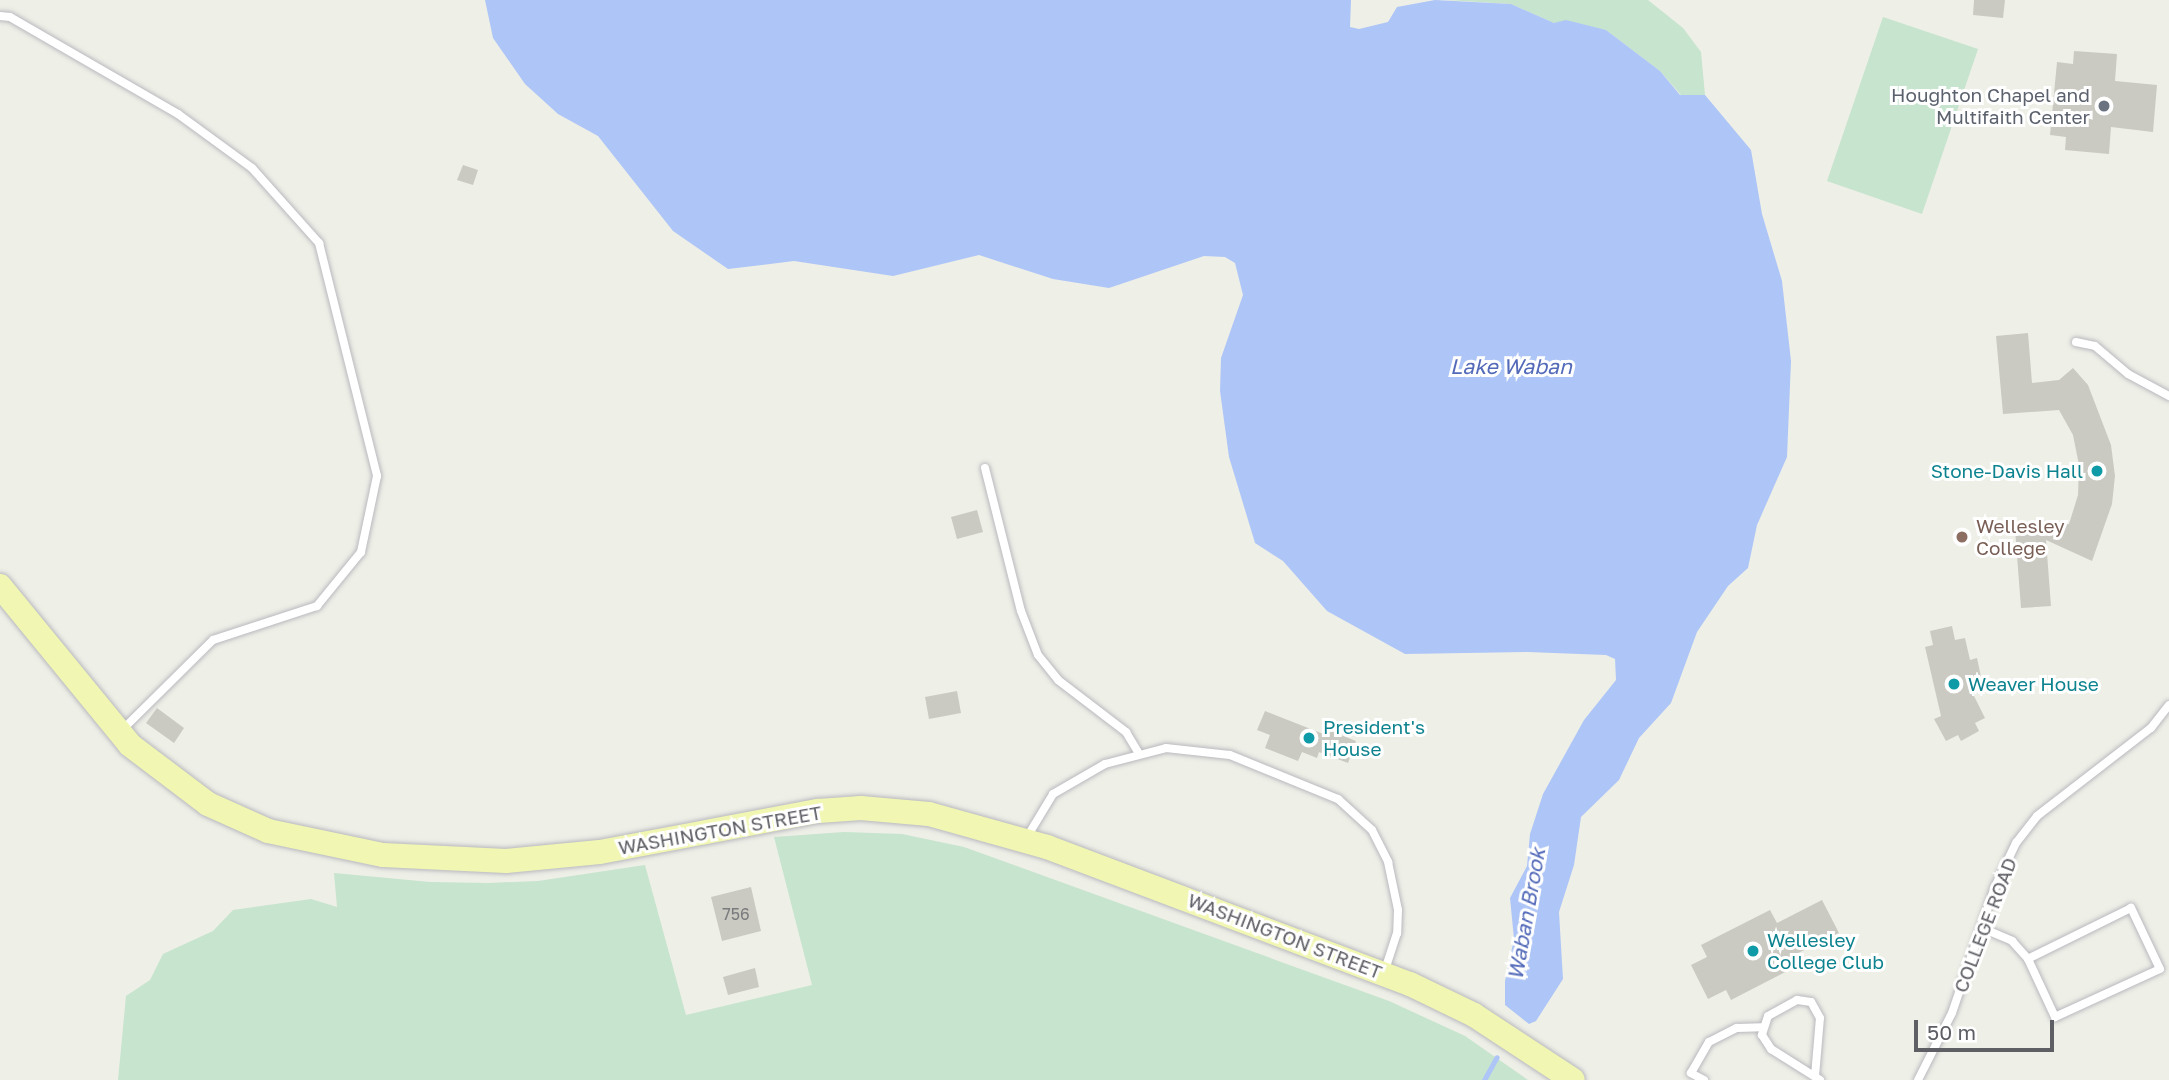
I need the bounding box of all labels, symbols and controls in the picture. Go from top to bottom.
place label: Houghton Chapel and Multifaith Center [1891,84,2090,128]
marker: Houghton Chapel and Multifaith Center [2096,98,2112,114]
water label: Lake Waban [1450,353,1572,379]
place label: Stone-Davis Hall [1931,460,2083,482]
marker: Stone-Davis Hall [2089,463,2105,479]
place label: Wellesley College [1976,515,2065,559]
marker: Wellesley College [1954,529,1970,545]
place label: Weaver House [1968,673,2099,695]
marker: Weaver House [1946,676,1962,692]
place label: President's House [1323,716,1425,760]
marker: President's House [1301,730,1317,746]
street label: WASHINGTON STREET [617,801,823,859]
water label: Waban Brook [1502,846,1550,982]
street label: COLLEGE ROAD [1949,854,2021,996]
street label: WASHINGTON STREET [1185,888,1385,984]
house number: 756 [722,904,750,924]
place label: Wellesley College Club [1767,929,1884,973]
marker: Wellesley College Club [1745,943,1761,959]
scale bar [1917,1006,2057,1050]
text: 50 m [1927,1019,1976,1045]

